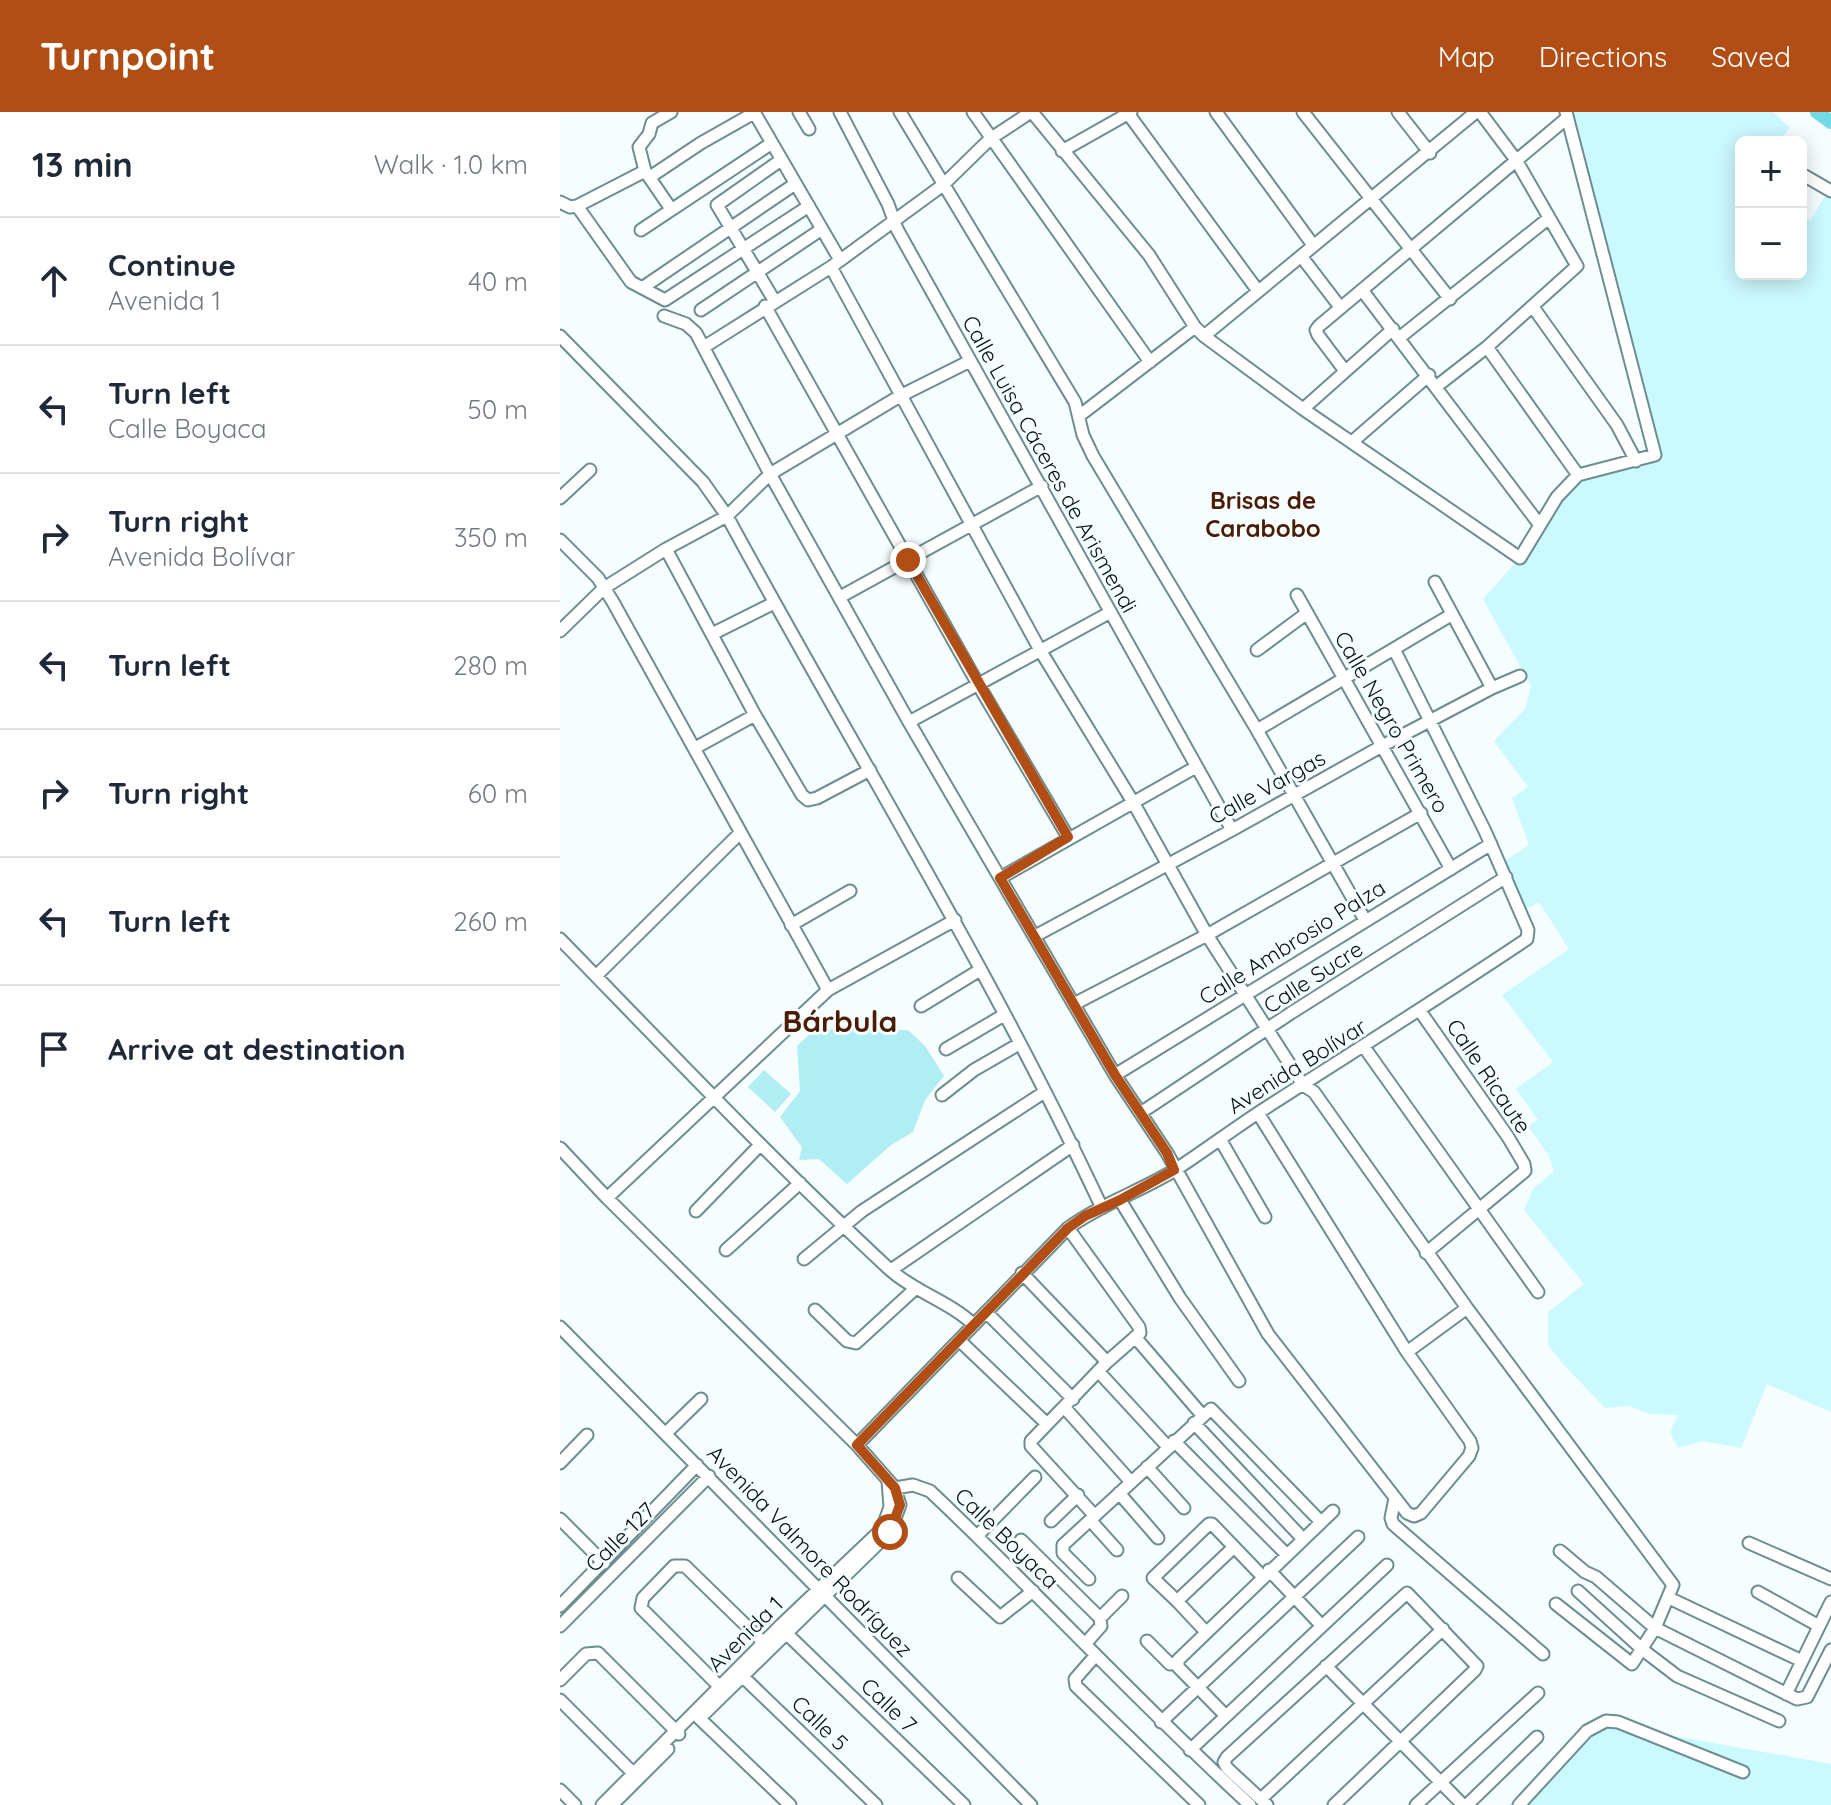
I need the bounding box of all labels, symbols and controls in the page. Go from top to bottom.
text: Turnpoint [40,32,215,80]
text: Map [1438,39,1495,74]
text: Directions [1539,39,1667,74]
text: Saved [1711,39,1791,74]
map controls [1735,136,1807,280]
button: + [1735,136,1807,208]
text: 13 min [32,143,133,186]
text: Walk · 1.0 km [374,148,528,181]
button: − [1735,208,1807,280]
text: Continue [108,246,236,284]
icon: ahead [32,259,76,303]
text: 40 m [468,265,528,298]
text: Avenida 1 [108,284,221,317]
street label: Calle Luisa Cáceres de Arismendi [956,310,1144,618]
text: Turn left [108,374,231,412]
icon: left [32,387,76,431]
text: 50 m [468,393,528,426]
text: Calle Boyaca [108,412,267,445]
district label: Brisas de Carabobo [1205,485,1321,543]
text: Turn right [108,502,249,540]
icon: right [32,515,76,559]
text: 350 m [454,521,528,554]
text: Avenida Bolívar [108,540,295,573]
route end [890,542,926,578]
street label: Calle Negro Primero [1329,626,1455,818]
icon: left [32,643,76,687]
text: Turn left [108,646,231,684]
text: 280 m [453,649,528,682]
street label: Calle Vargas [1204,743,1330,831]
icon: right [32,771,76,815]
text: Turn right [108,774,249,812]
text: 60 m [468,777,528,810]
street label: Calle Ambrosio Palza [1194,873,1390,1011]
icon: left [32,899,76,943]
text: Turn left [108,902,231,940]
text: 260 m [453,905,528,938]
street label: Calle Sucre [1258,935,1368,1019]
district label: Bárbula [783,1002,897,1040]
street label: Avenida Bolívar [1222,1012,1372,1120]
street label: Calle Ricaute [1440,1013,1538,1139]
icon: arrive [32,1027,76,1071]
text: Arrive at destination [108,1030,406,1068]
street label: Avenida Valmore Rodríguez [701,1439,919,1663]
street label: Calle Boyaca [949,1481,1065,1595]
street label: Calle 127 [579,1496,661,1578]
route start [872,1514,908,1550]
street label: Avenida 1 [701,1590,789,1678]
street label: Calle 7 [855,1672,923,1738]
street label: Calle 5 [786,1689,854,1757]

